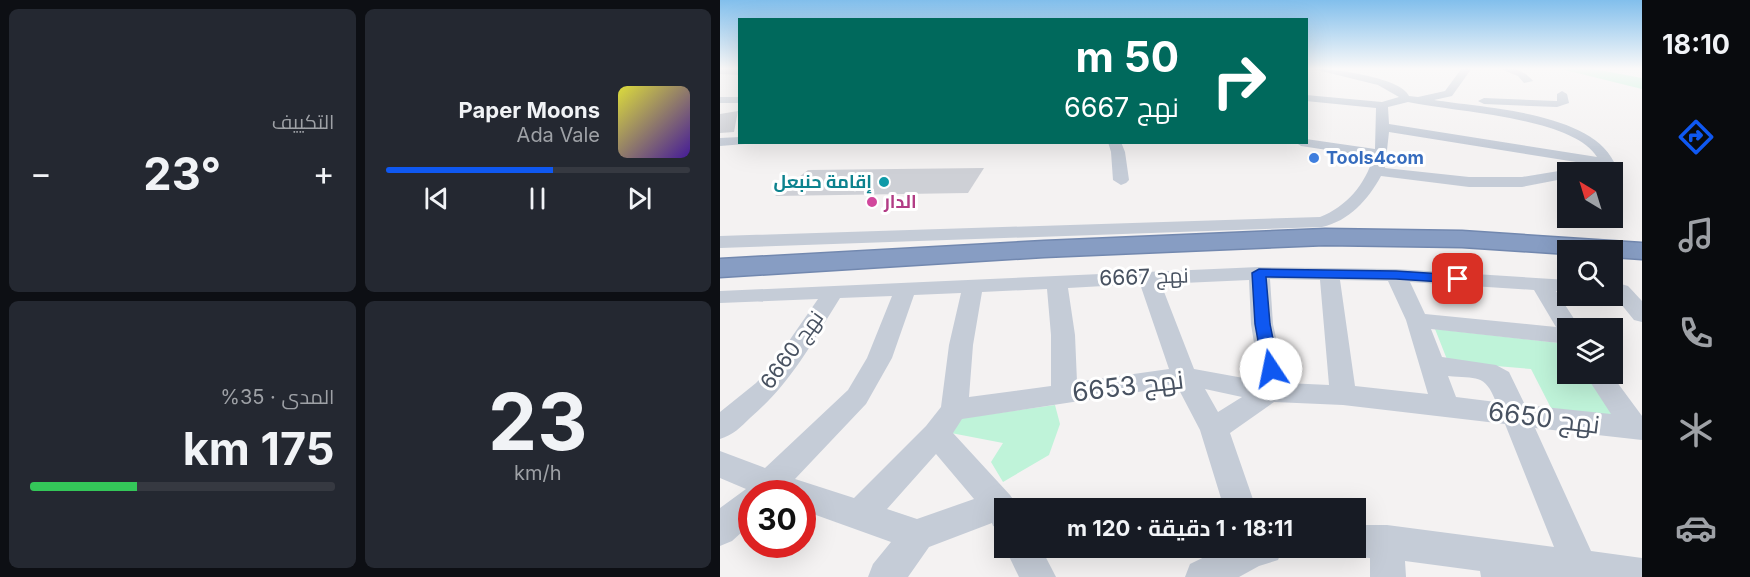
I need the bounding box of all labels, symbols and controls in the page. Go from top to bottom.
text: 18:10 [1662,28,1730,61]
text: 50 m [1076,31,1179,82]
icon: right [1200,42,1278,120]
text: نهج 6667 [1064,91,1179,124]
text: Paper Moons [459,97,600,123]
text: التكييف [272,110,335,134]
icon: directions [1675,116,1717,158]
text: Ada Vale [517,123,600,147]
text: 23° [143,146,221,201]
place label: Tools4com [1326,147,1424,168]
marker: Tools4com [1307,151,1321,165]
text: − [30,153,52,193]
text: + [313,153,334,193]
north arrow [1557,162,1623,228]
map controls [1557,162,1623,384]
place label: إقامة حنبعل [774,171,872,194]
marker: إقامة حنبعل [877,175,891,189]
icon: previous [420,182,453,215]
icon: pause [521,182,554,215]
icon: next [623,182,656,215]
place label: الدار [883,191,917,212]
marker: الدار [865,195,879,209]
icon: music [1675,214,1717,256]
button: search [1557,240,1623,306]
pin [1432,253,1483,304]
street label: نهج 6667 [1099,262,1189,293]
icon: arrive [1441,262,1474,295]
street label: نهج 6660 [755,306,830,395]
icon: phone [1675,312,1717,354]
button: layers [1557,318,1623,384]
position arrow [1239,337,1303,401]
street label: نهج 6653 [1071,363,1186,410]
text: 23 [488,374,588,469]
text: المدى · 35% [220,385,335,409]
street label: نهج 6650 [1486,395,1602,442]
icon: climate [1675,409,1717,451]
text: 175 km [183,421,335,476]
text: km/h [514,461,562,485]
speed limit sign: 30 [738,480,816,558]
icon: car [1675,507,1717,549]
text: 18:11 · 1 دقيقة · 120 m [1067,515,1293,541]

